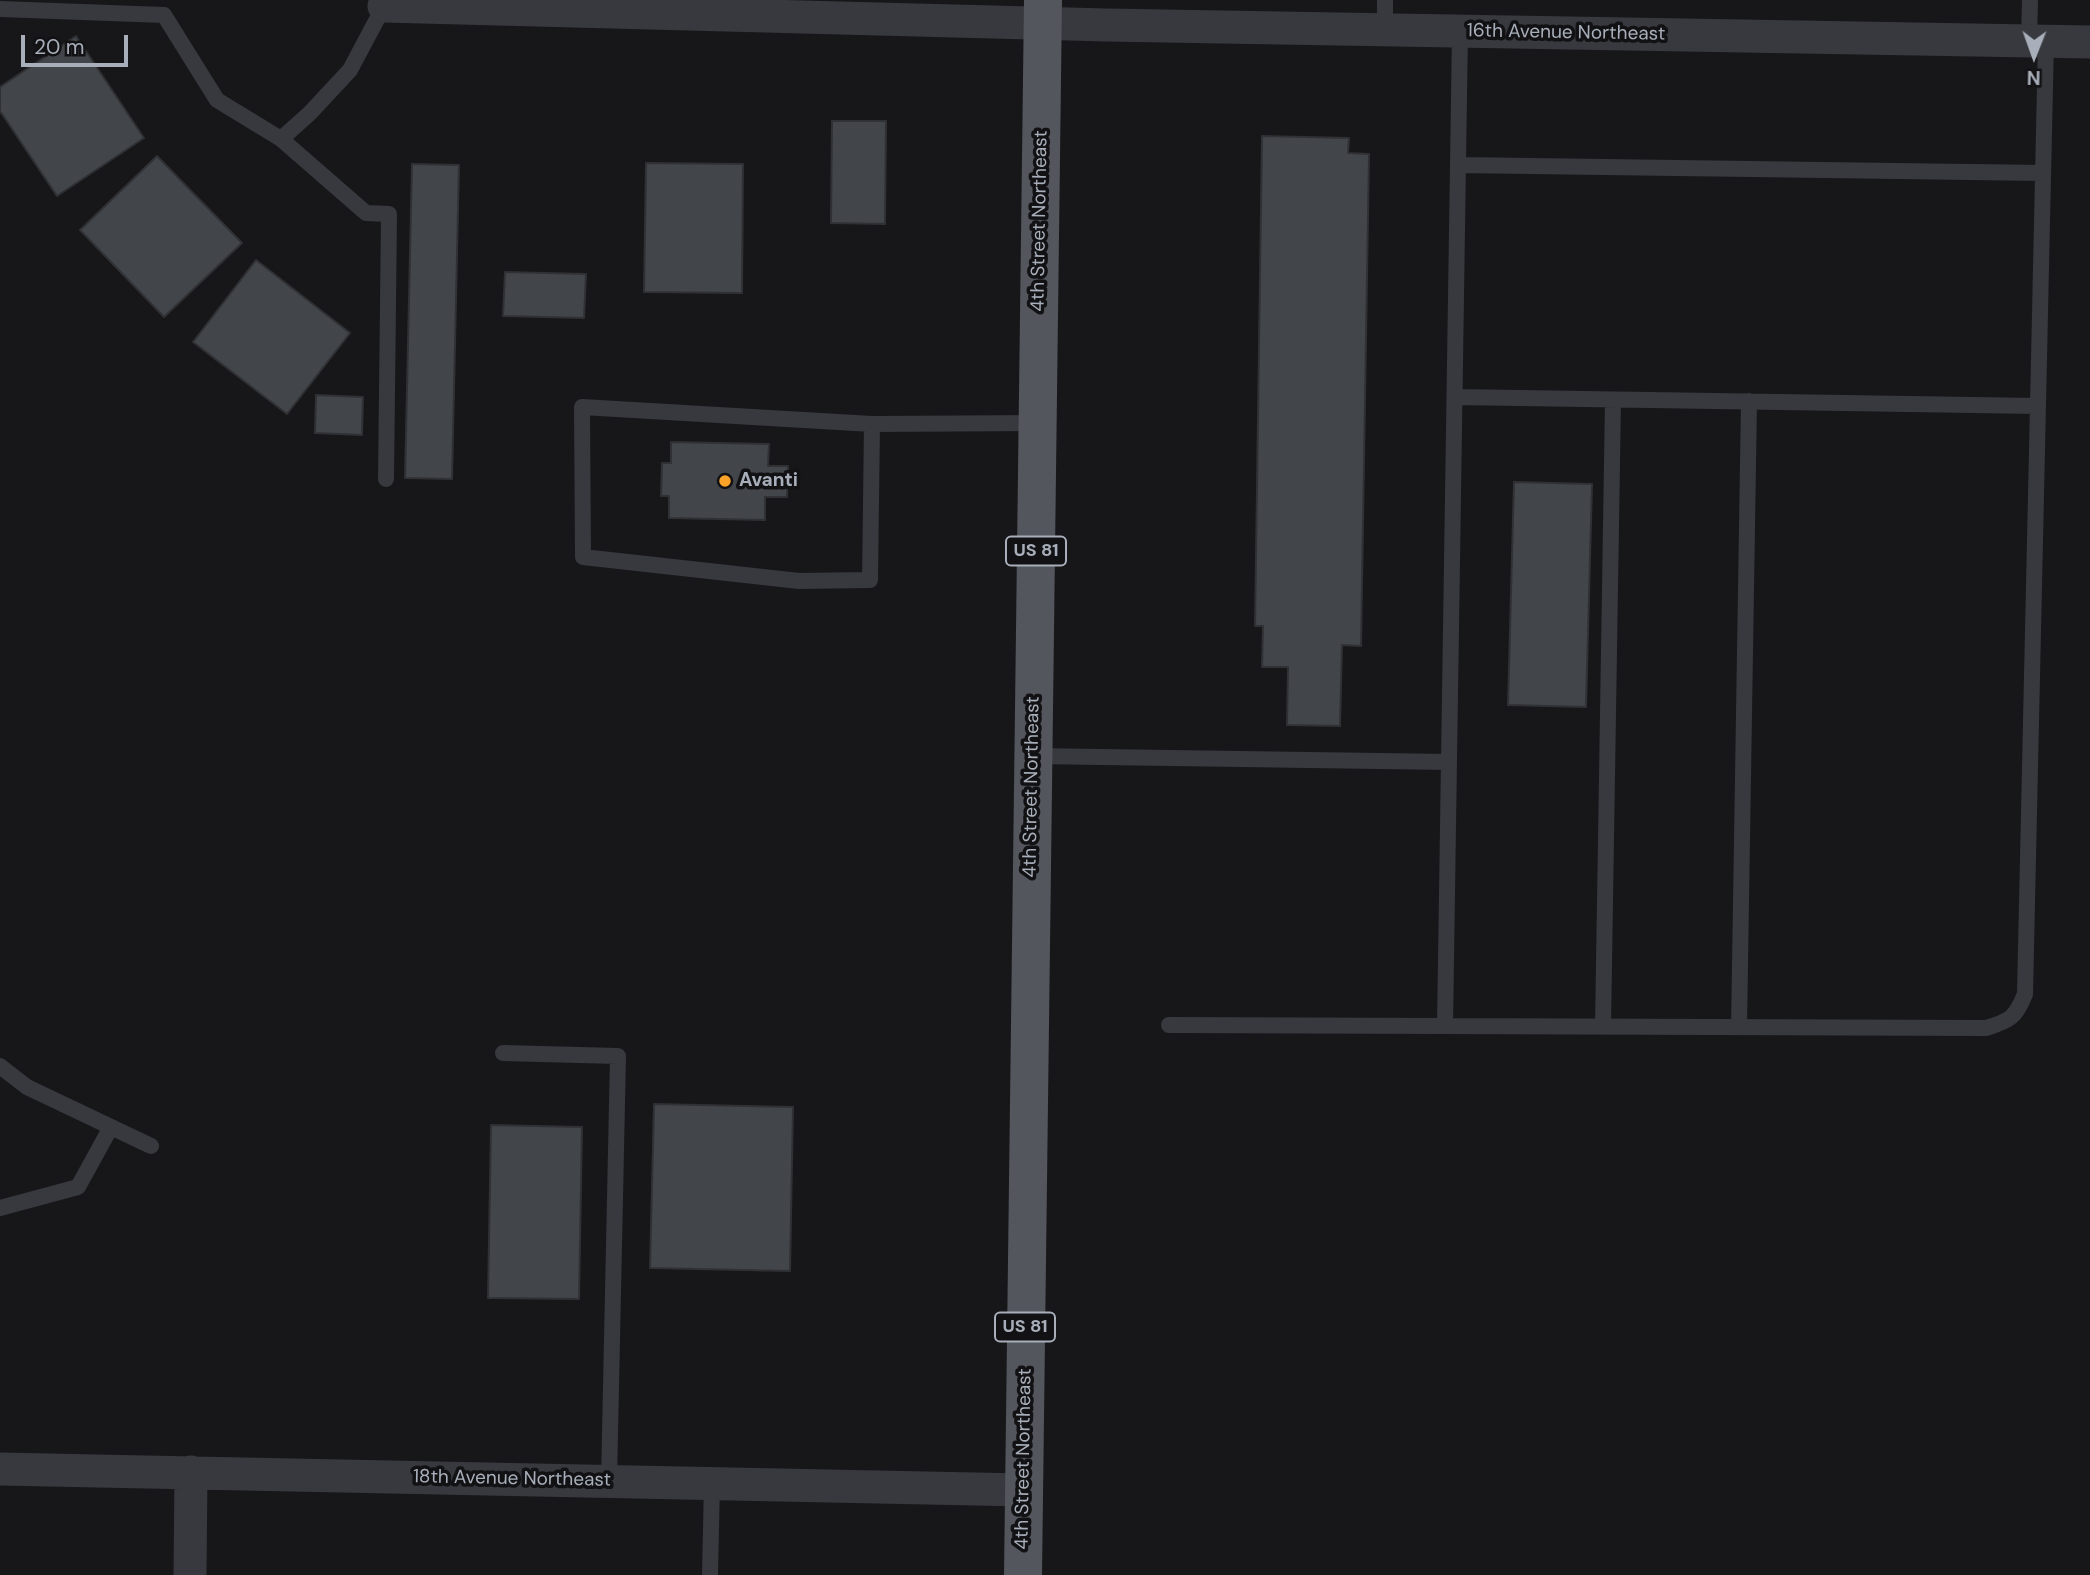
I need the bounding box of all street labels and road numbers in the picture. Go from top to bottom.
street label: 16th Avenue Northeast [1467,20,1665,46]
street label: 4th Street Northeast [1027,130,1053,312]
road number: US 81 [1006,536,1066,566]
street label: 4th Street Northeast [1019,696,1045,878]
road number: US 81 [995,1312,1055,1342]
street label: 4th Street Northeast [1011,1368,1037,1550]
street label: 18th Avenue Northeast [413,1466,611,1492]

